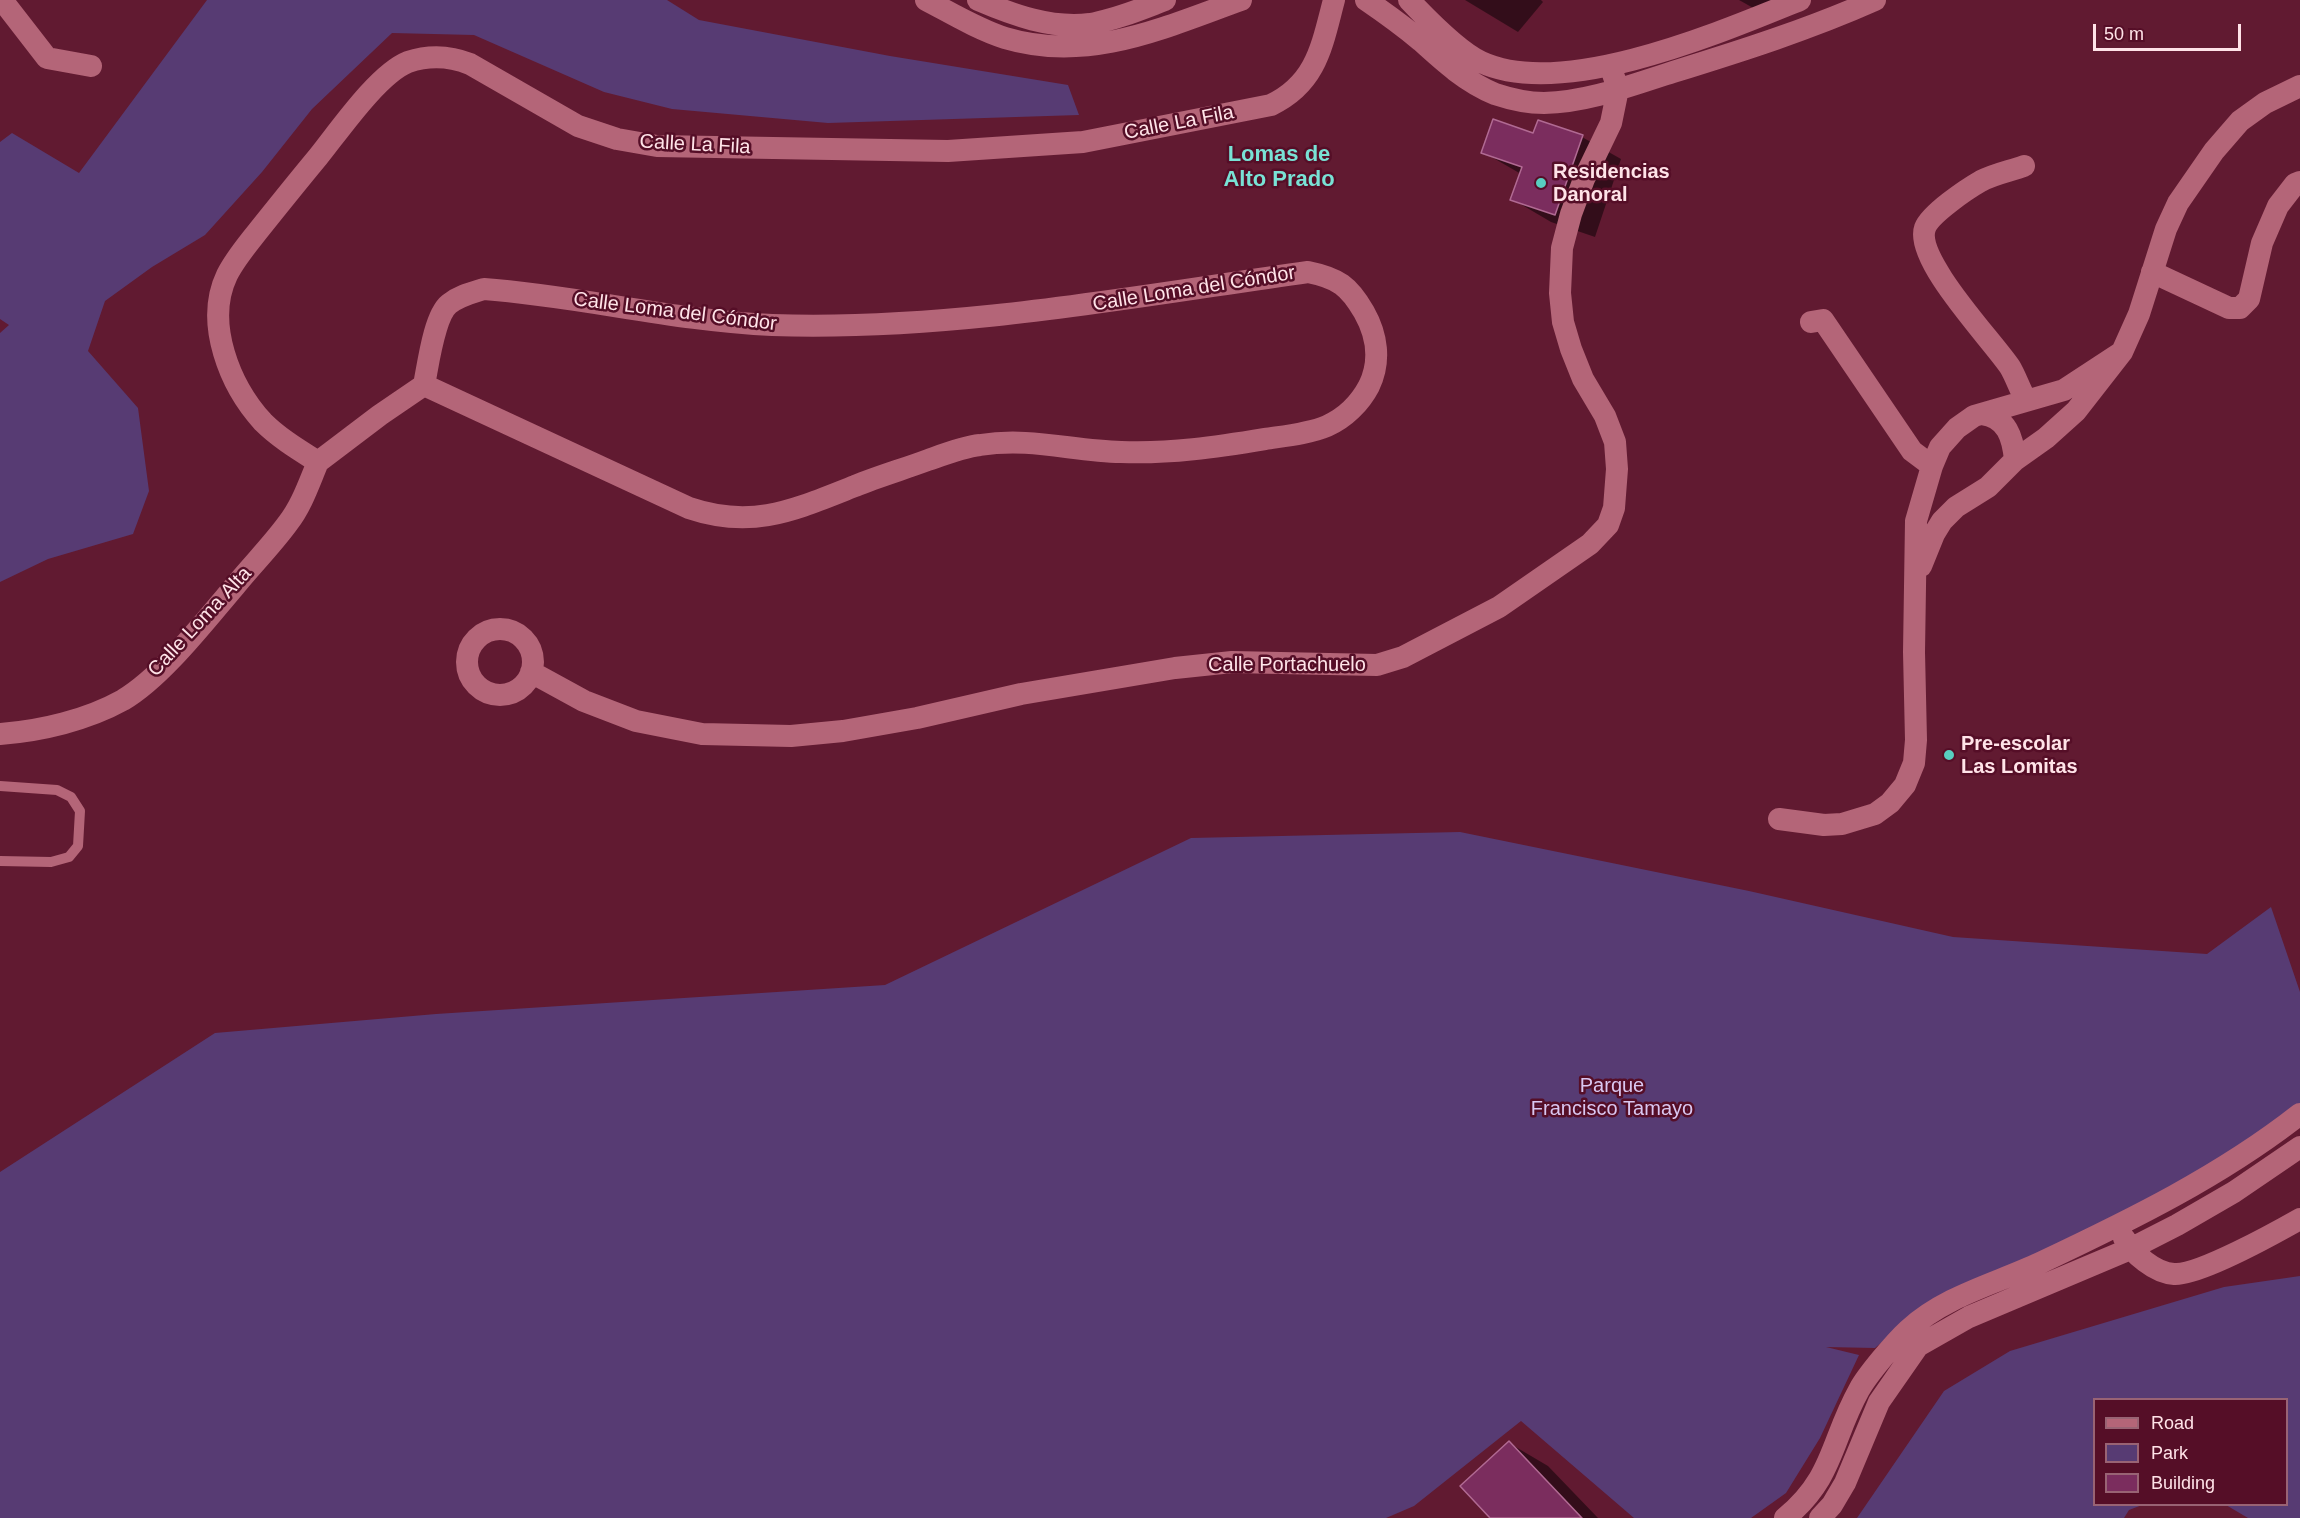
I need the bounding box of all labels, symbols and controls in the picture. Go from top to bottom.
scale bar [2096,12,2244,50]
text: 50 m [2104,24,2144,44]
street label: Calle La Fila [1122,101,1236,145]
street label: Calle La Fila [639,130,751,160]
district label: Lomas de Alto Prado [1223,142,1335,194]
place label: Residencias Danoral [1553,160,1670,207]
marker: Residencias Danoral [1534,176,1548,190]
street label: Calle Loma del Cóndor [1091,261,1297,317]
street label: Calle Loma del Cóndor [572,288,778,336]
street label: Calle Loma Alta [143,562,257,682]
street label: Calle Portachuelo [1208,653,1366,677]
place label: Pre-escolar Las Lomitas [1961,732,2078,779]
marker: Pre-escolar Las Lomitas [1942,748,1956,762]
park label: Parque Francisco Tamayo [1531,1074,1693,1121]
legend [2093,1398,2288,1506]
text: Road [2151,1413,2194,1433]
text: Park [2151,1443,2188,1463]
text: Building [2151,1473,2215,1493]

